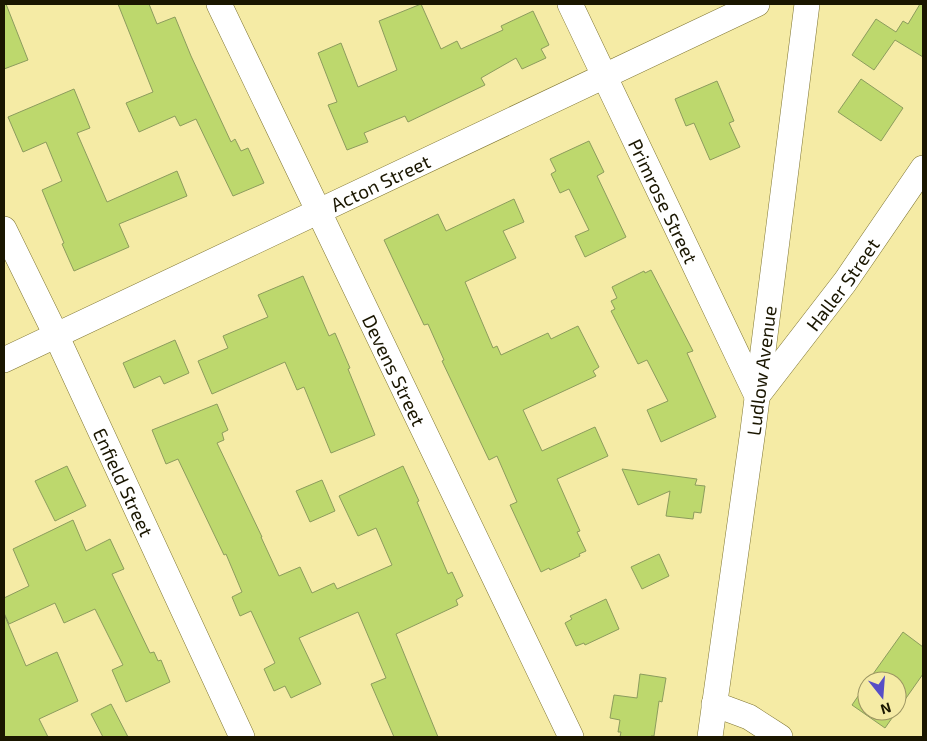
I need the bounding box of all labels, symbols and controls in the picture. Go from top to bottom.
street label: Primrose Street [624,135,703,267]
street label: Acton Street [327,149,434,216]
street label: Haller Street [801,233,883,335]
street label: Ludlow Avenue [741,304,780,437]
street label: Devens Street [358,311,431,429]
street label: Enfield Street [89,424,159,540]
north arrow [857,671,907,721]
text: N [879,699,893,719]

